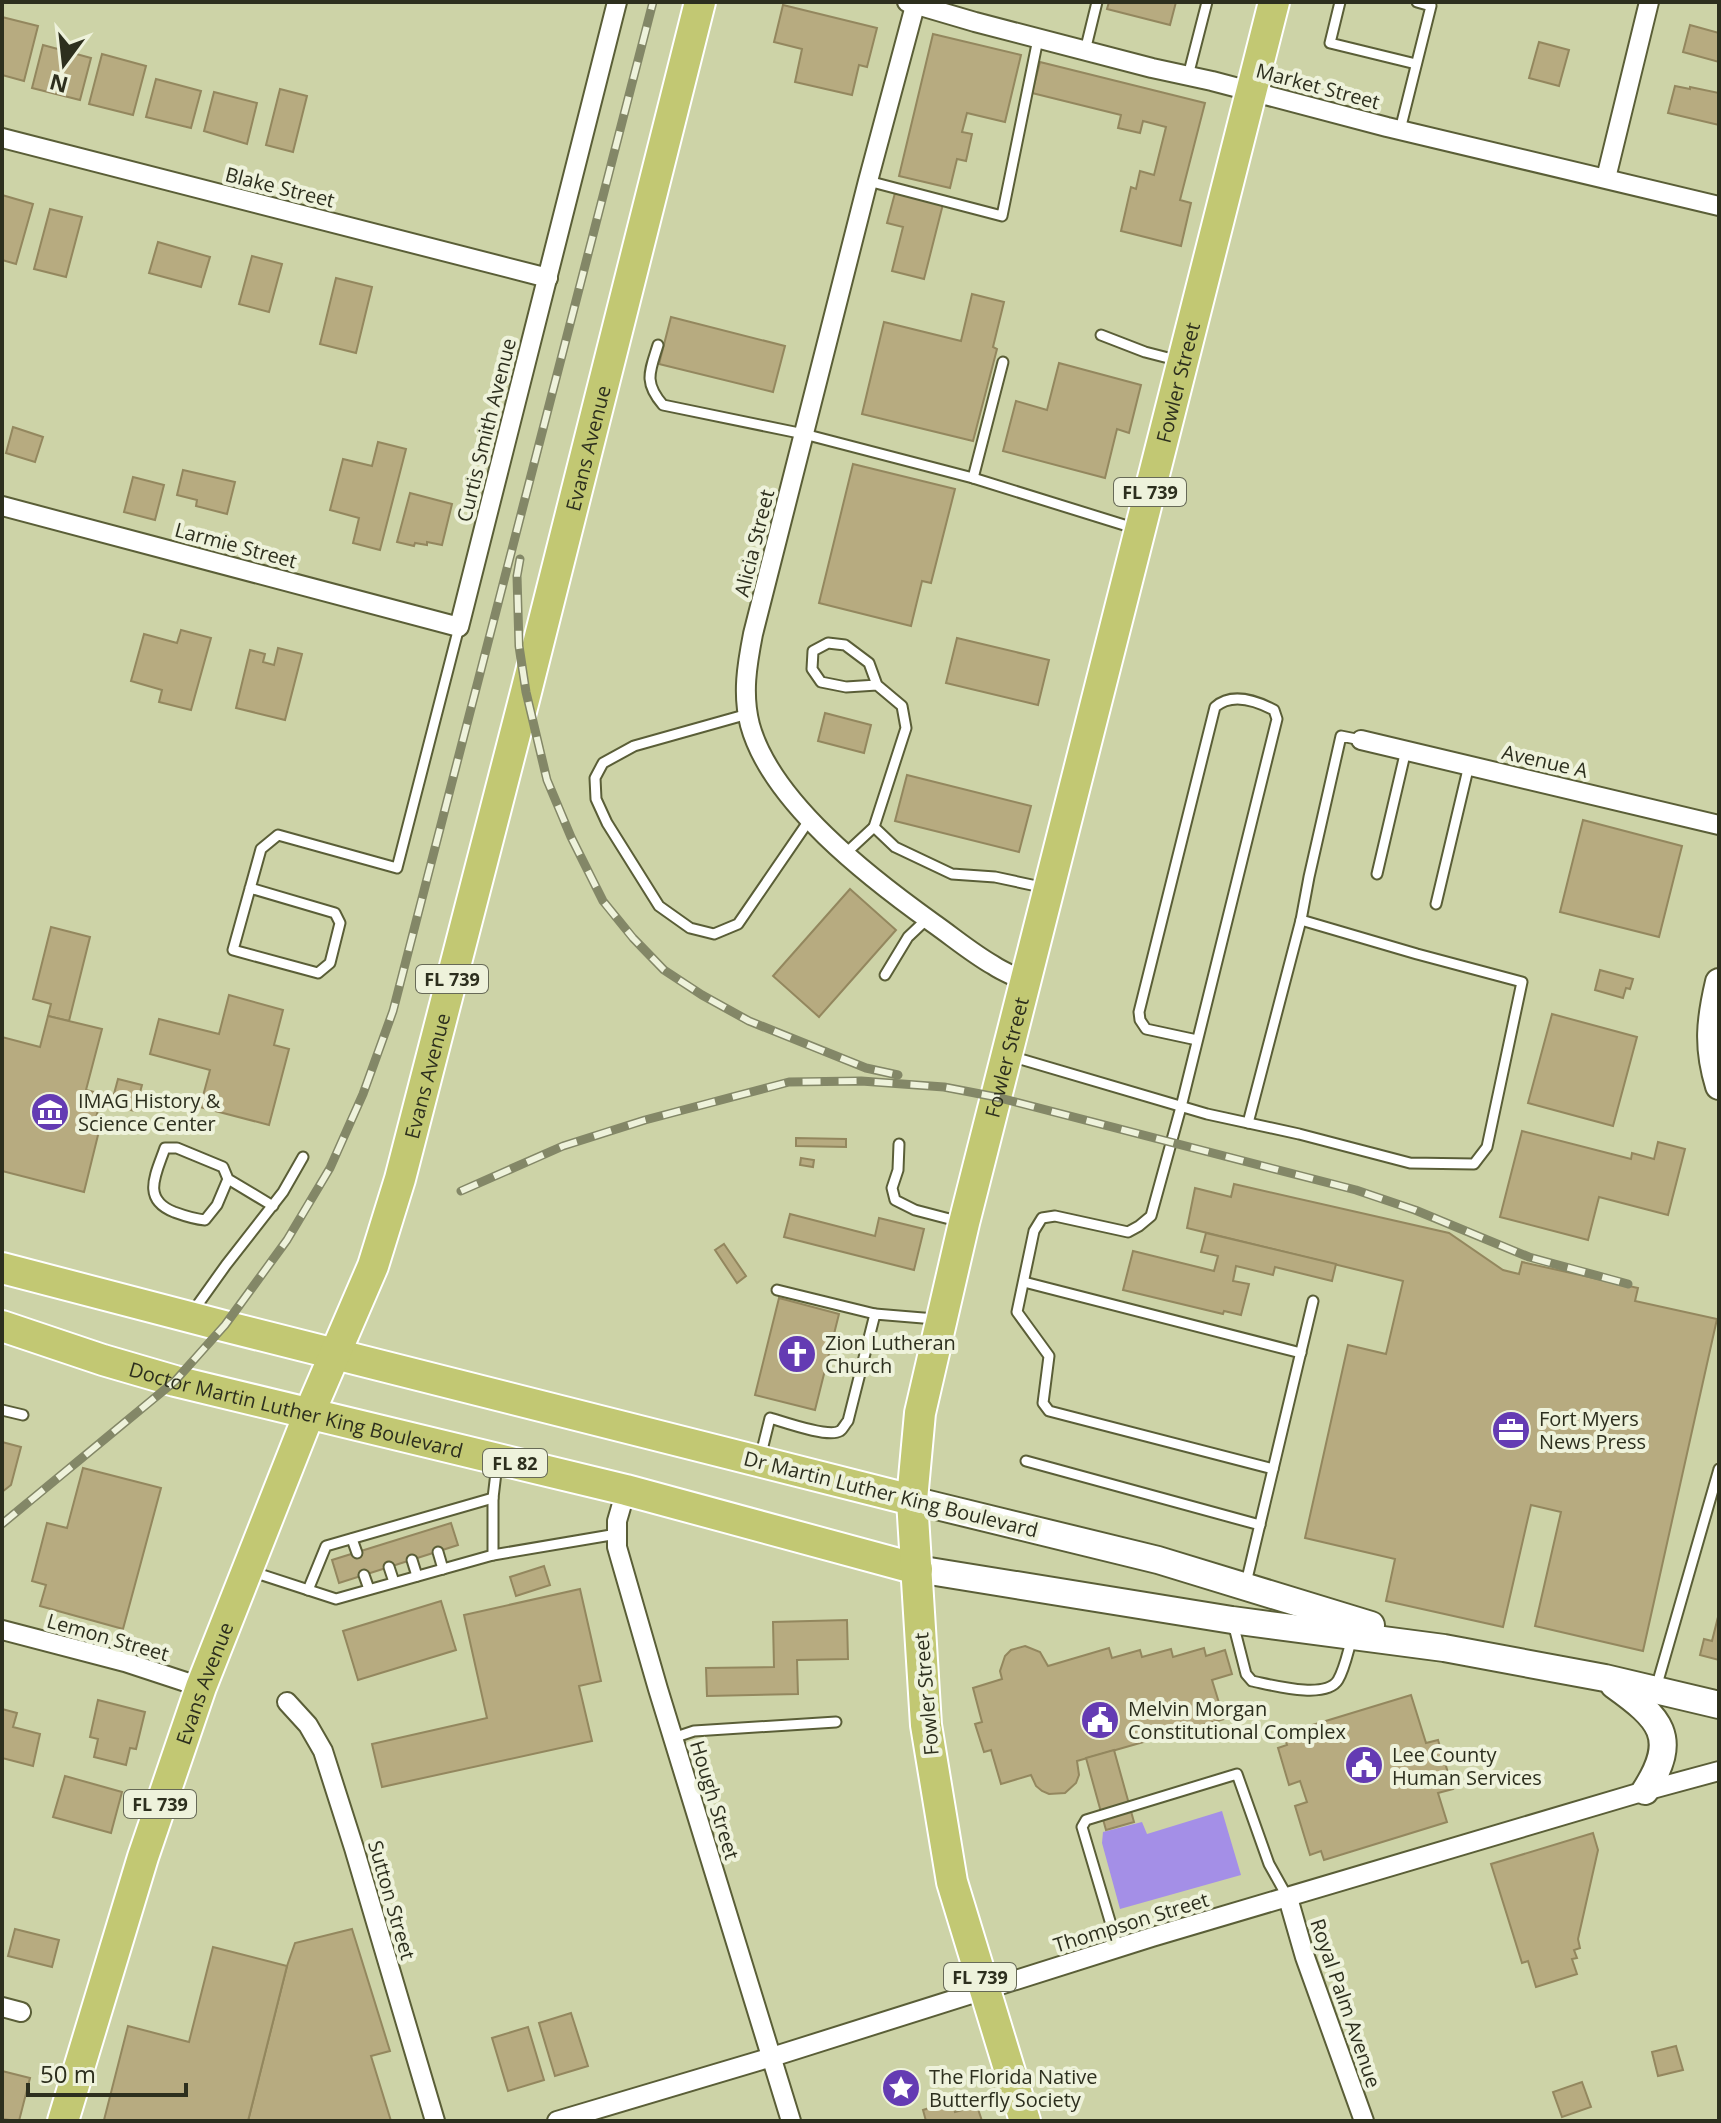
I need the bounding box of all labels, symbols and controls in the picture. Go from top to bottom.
north arrow [24,24,104,104]
street label: Market Street [1253,56,1383,116]
text: N [46,67,71,101]
street label: Blake Street [222,160,338,214]
street label: Fowler Street [1149,319,1206,446]
street label: Curtis Smith Avenue [450,335,522,525]
street label: Evans Avenue [559,382,616,514]
road number: FL 739 [1114,478,1186,506]
street label: Alicia Street [728,487,780,599]
street label: Larmie Street [172,516,300,574]
street label: Avenue A [1499,738,1591,784]
road number: FL 739 [416,965,488,993]
street label: Fowler Street [978,994,1034,1120]
street label: Evans Avenue [397,1010,456,1142]
place label: IMAG History & Science Center [78,1087,221,1137]
museum icon: IMAG History & Science Center [29,1091,71,1133]
place label: Zion Lutheran Church [825,1329,956,1379]
church icon: Zion Lutheran Church [776,1333,818,1375]
street label: Doctor Martin Luther King Boulevard [126,1355,466,1464]
place label: Fort Myers News Press [1539,1405,1646,1455]
office icon: Fort Myers News Press [1490,1409,1532,1451]
street label: Dr Martin Luther King Boulevard [741,1444,1041,1544]
road number: FL 82 [483,1449,547,1477]
street label: Lemon Street [44,1607,172,1667]
street label: Evans Avenue [169,1618,239,1748]
street label: Fowler Street [907,1631,945,1757]
place label: Melvin Morgan Constitutional Complex [1128,1695,1346,1745]
public building icon: Melvin Morgan Constitutional Complex [1079,1699,1121,1741]
street label: Hough Street [684,1737,746,1863]
place label: Lee County Human Services [1392,1741,1542,1791]
public building icon: Lee County Human Services [1343,1744,1385,1786]
road number: FL 739 [124,1790,196,1818]
street label: Sutton Street [362,1837,422,1963]
street label: Thompson Street [1050,1886,1212,1958]
street label: Royal Palm Avenue [1304,1915,1388,2091]
road number: FL 739 [944,1963,1016,1991]
scale bar [28,2047,186,2097]
text: 50 m [40,2057,96,2090]
place label: The Florida Native Butterfly Society [929,2063,1097,2113]
place icon: The Florida Native Butterfly Society [880,2067,922,2109]

